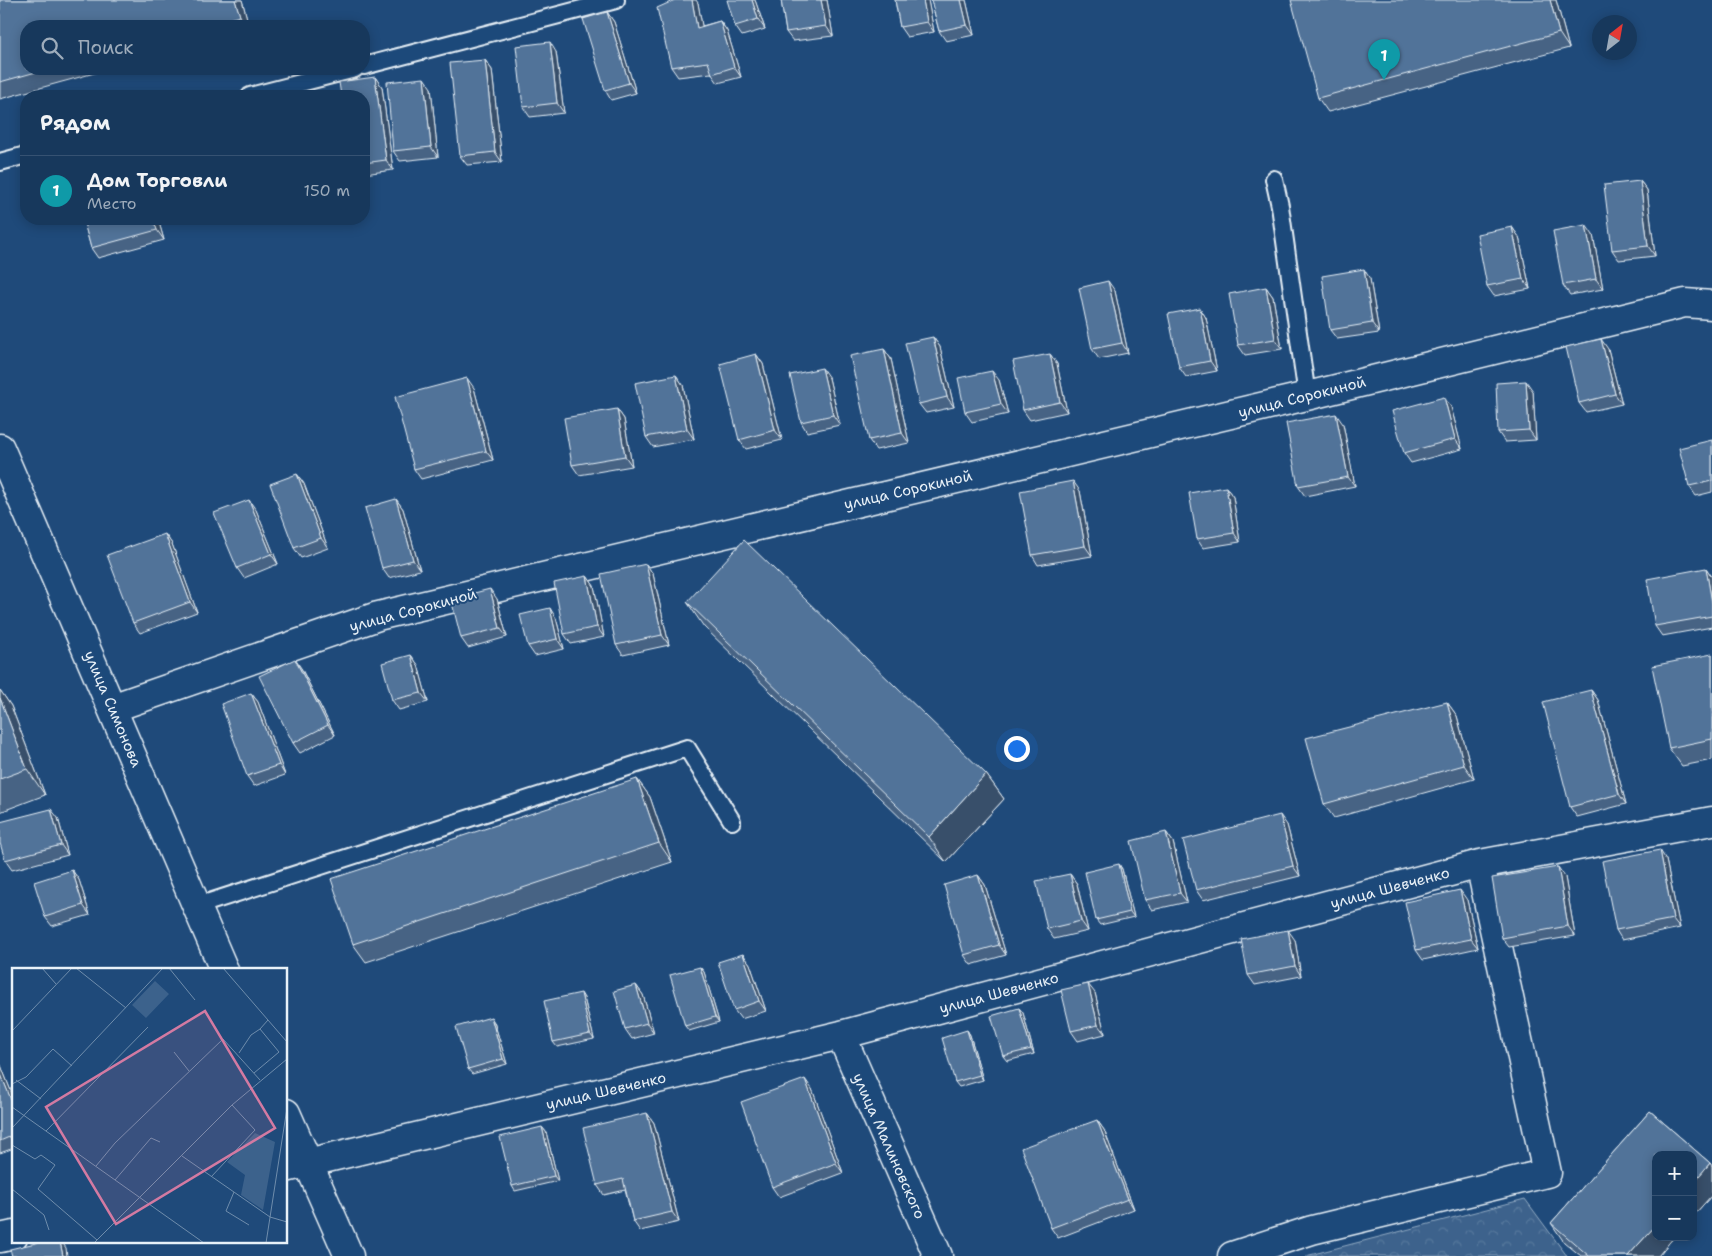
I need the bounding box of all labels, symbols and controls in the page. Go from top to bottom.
north arrow [1592,15,1637,60]
search box [20,20,370,75]
icon: search [38,34,66,62]
text: Поиск [78,35,133,60]
pin: 1 [1368,39,1400,80]
text: Рядом [40,109,110,137]
text: Дом Торговли [87,168,227,193]
text: 1 [52,180,60,201]
text: 150 m [303,180,350,201]
text: Место [87,193,137,214]
street label: улица Сорокиной [1236,371,1368,423]
street label: улица Сорокиной [842,465,974,514]
street label: улица Сорокиной [347,583,479,637]
street label: улица Симонова [79,648,147,771]
your location [1004,736,1030,762]
street label: улица Шевченко [1328,862,1452,914]
street label: улица Шевченко [937,967,1061,1019]
inset map [12,968,288,1244]
street label: улица Шевченко [544,1067,668,1115]
street label: улица Малиновского [848,1070,930,1222]
map controls [1652,1151,1697,1241]
button: + [1652,1151,1697,1196]
button: − [1652,1196,1697,1241]

